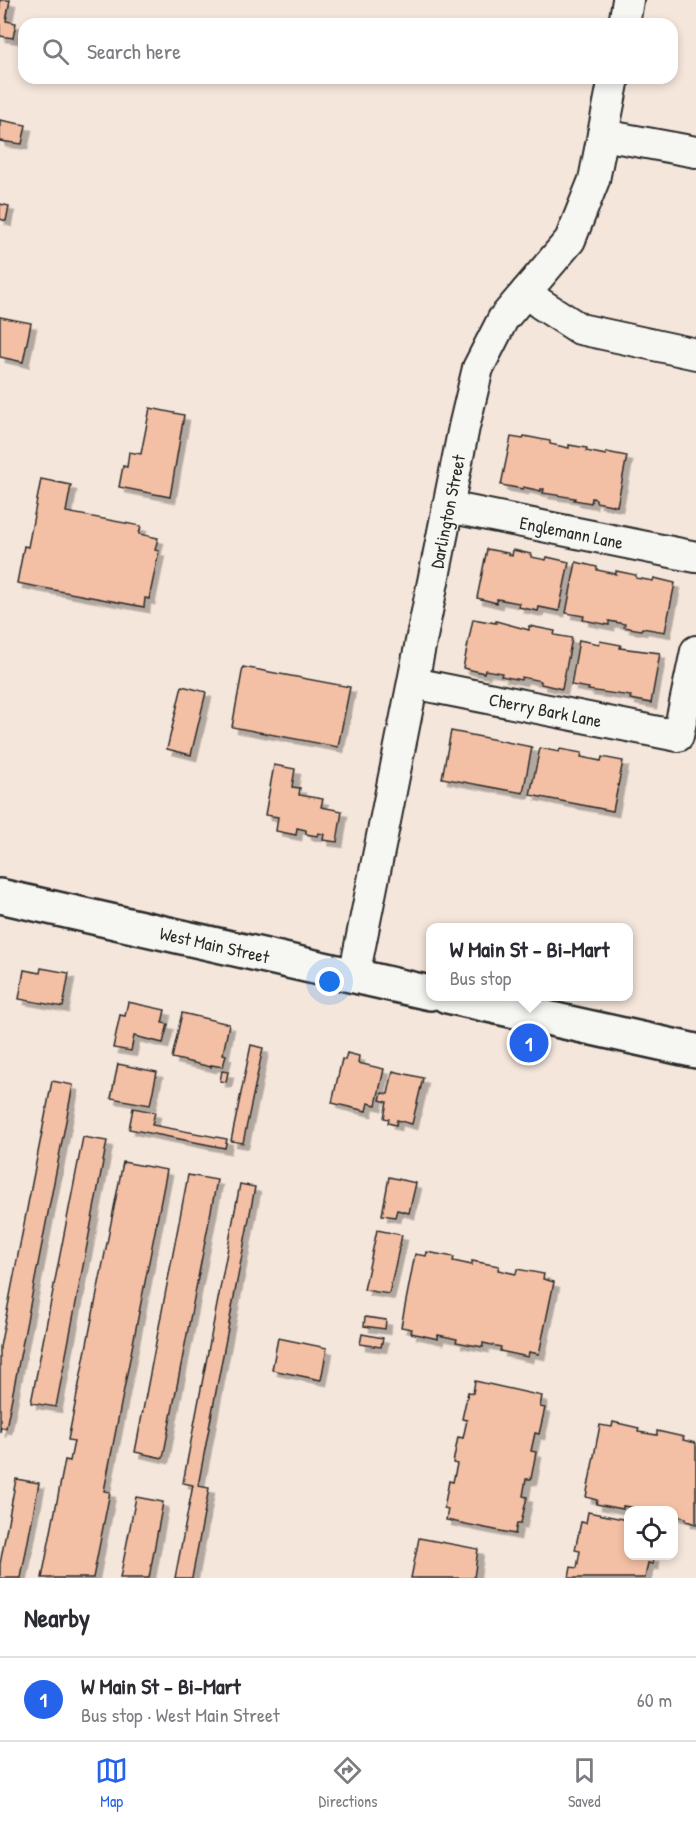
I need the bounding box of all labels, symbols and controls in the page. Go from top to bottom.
search box [18,18,678,84]
icon: search [39,35,72,68]
text: Search here [87,36,181,66]
street label: Darlington Street [424,451,471,570]
street label: Englemann Lane [518,509,625,555]
street label: Cherry Bark Lane [487,686,604,733]
street label: West Main Street [157,920,273,969]
popup [426,923,633,1001]
text: W Main St - Bi-Mart [450,934,609,964]
text: Bus stop [450,964,511,991]
your location [315,967,344,996]
pin: 1 [510,1020,548,1066]
map controls [624,1506,678,1560]
button: locate [624,1506,678,1560]
text: Nearby [24,1600,90,1635]
text: W Main St - Bi-Mart [81,1671,241,1701]
text: 1 [40,1686,47,1713]
text: 60 m [637,1686,672,1713]
text: Bus stop · West Main Street [81,1701,280,1728]
tab: Map [95,1754,128,1812]
tab: Directions [319,1754,377,1812]
tab: Saved [568,1754,601,1812]

